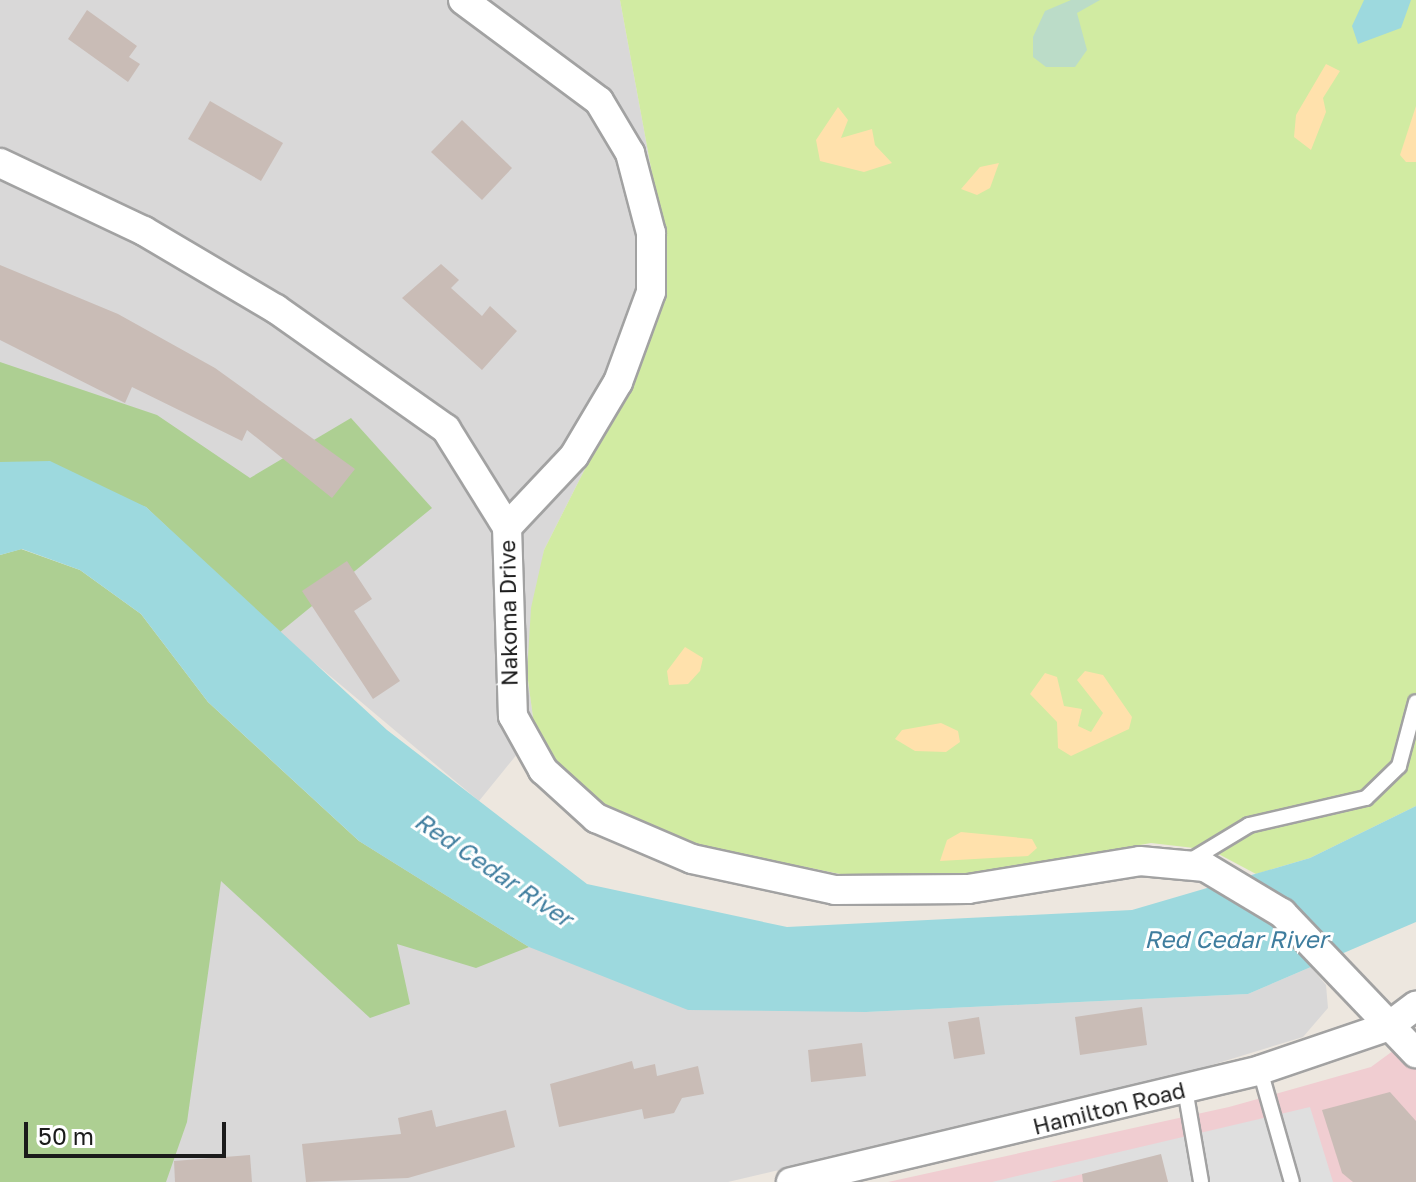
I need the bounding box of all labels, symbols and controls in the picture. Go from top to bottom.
street label: Nakoma Drive [494,540,522,686]
water label: Red Cedar River [410,806,578,932]
water label: Red Cedar River [1144,925,1328,953]
street label: Hamilton Road [1030,1076,1188,1140]
scale bar [28,1106,230,1156]
text: 50 m [38,1121,94,1150]

